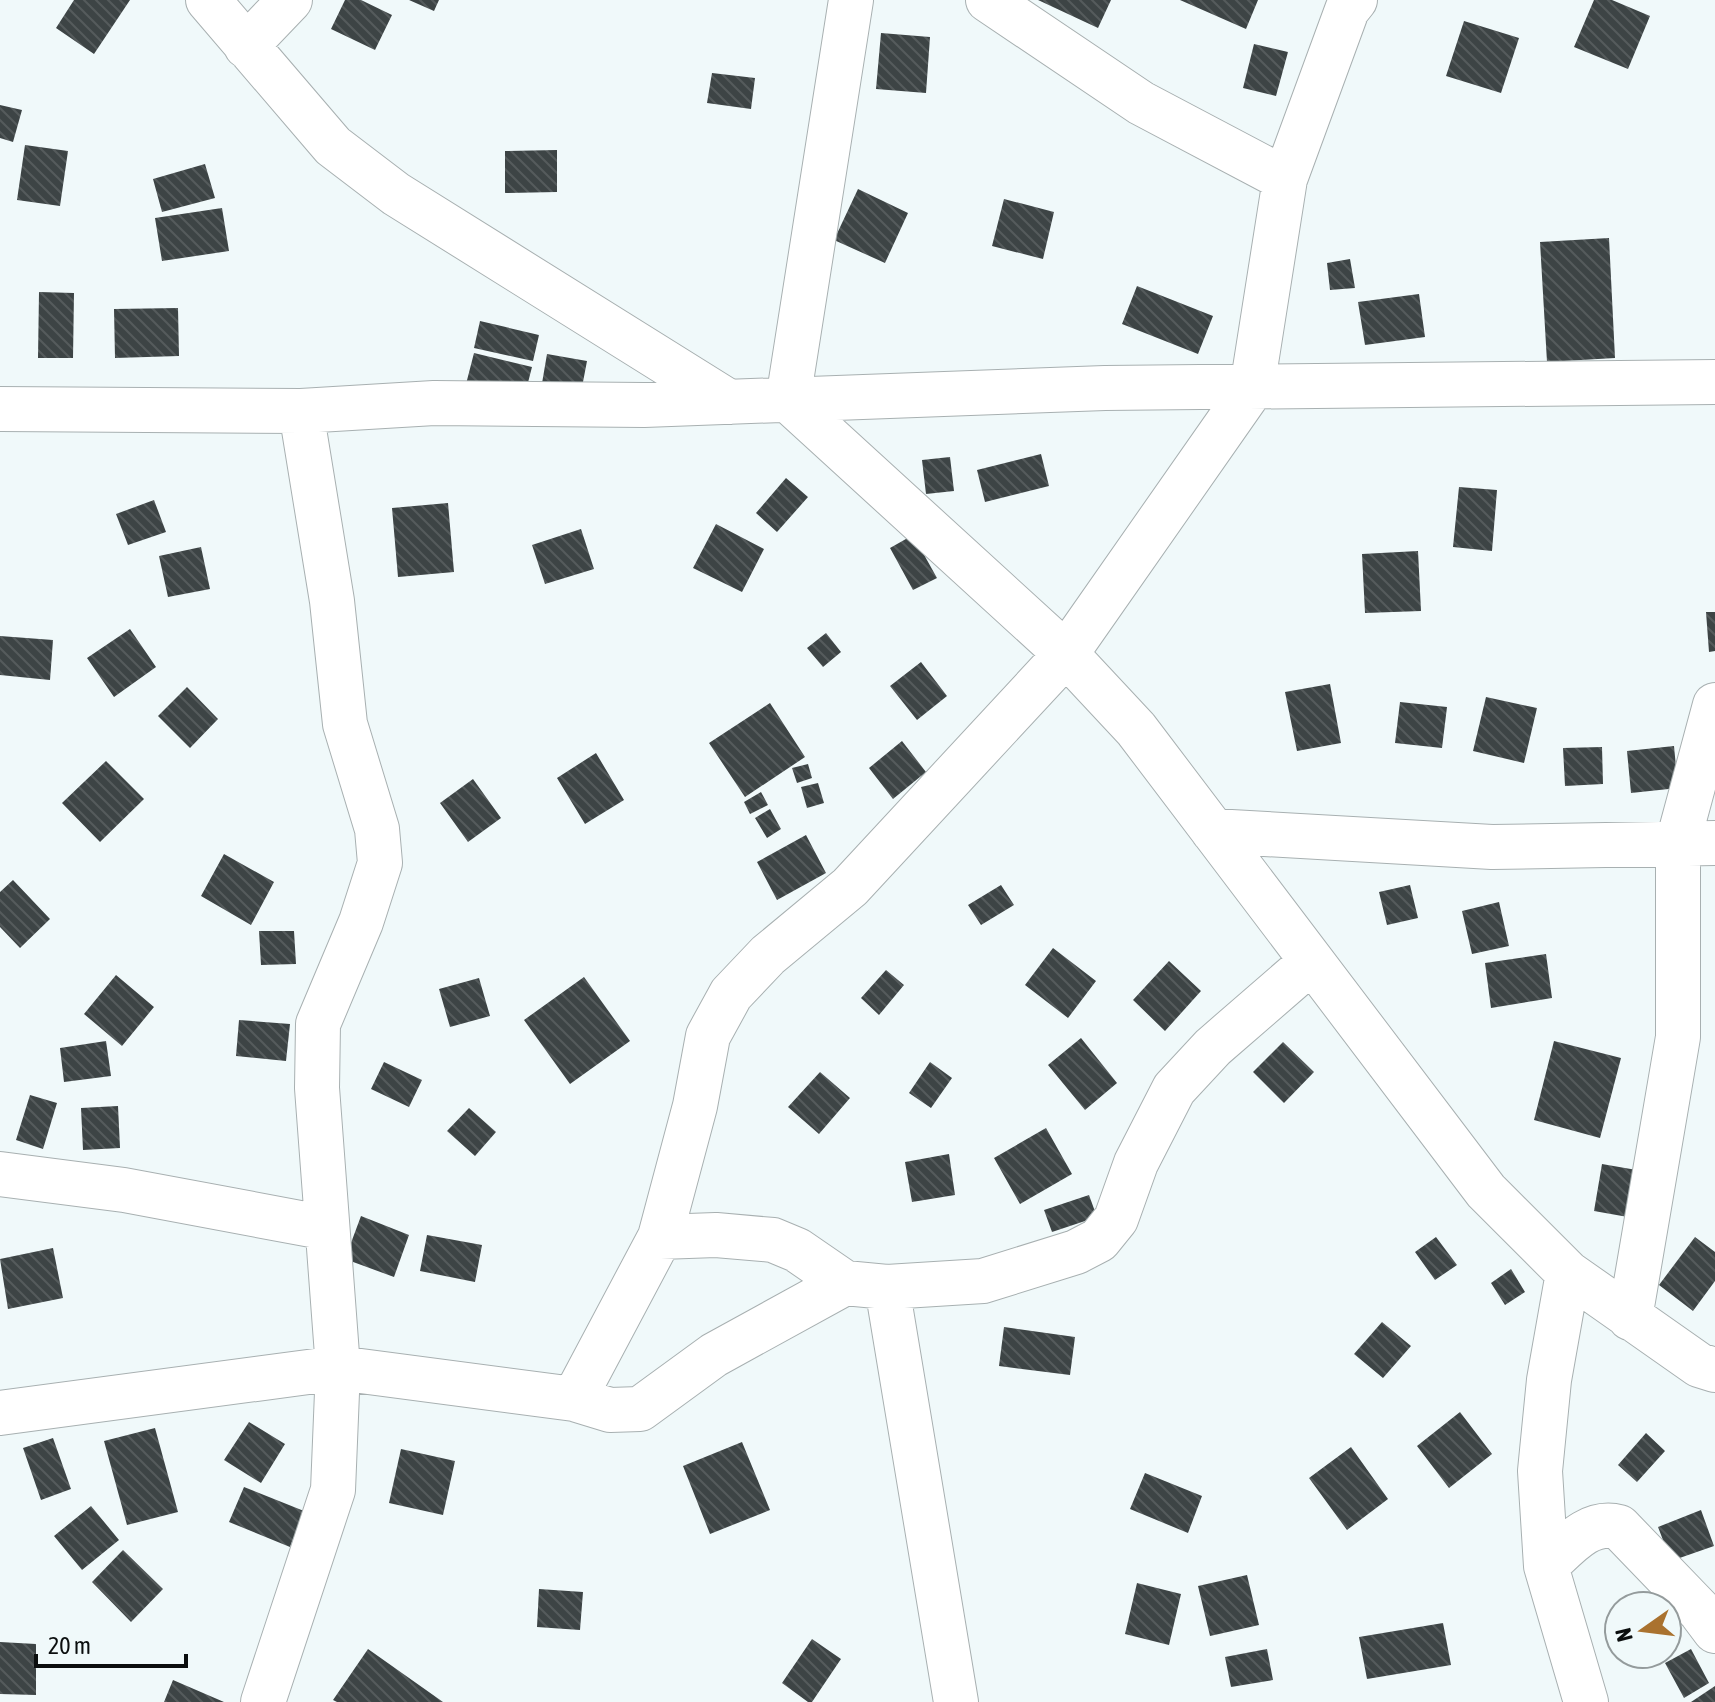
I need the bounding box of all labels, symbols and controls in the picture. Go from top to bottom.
north arrow [1603,1590,1683,1670]
scale bar [36,1618,186,1668]
text: N [1609,1625,1638,1644]
text: 20 m [48,1632,91,1659]

